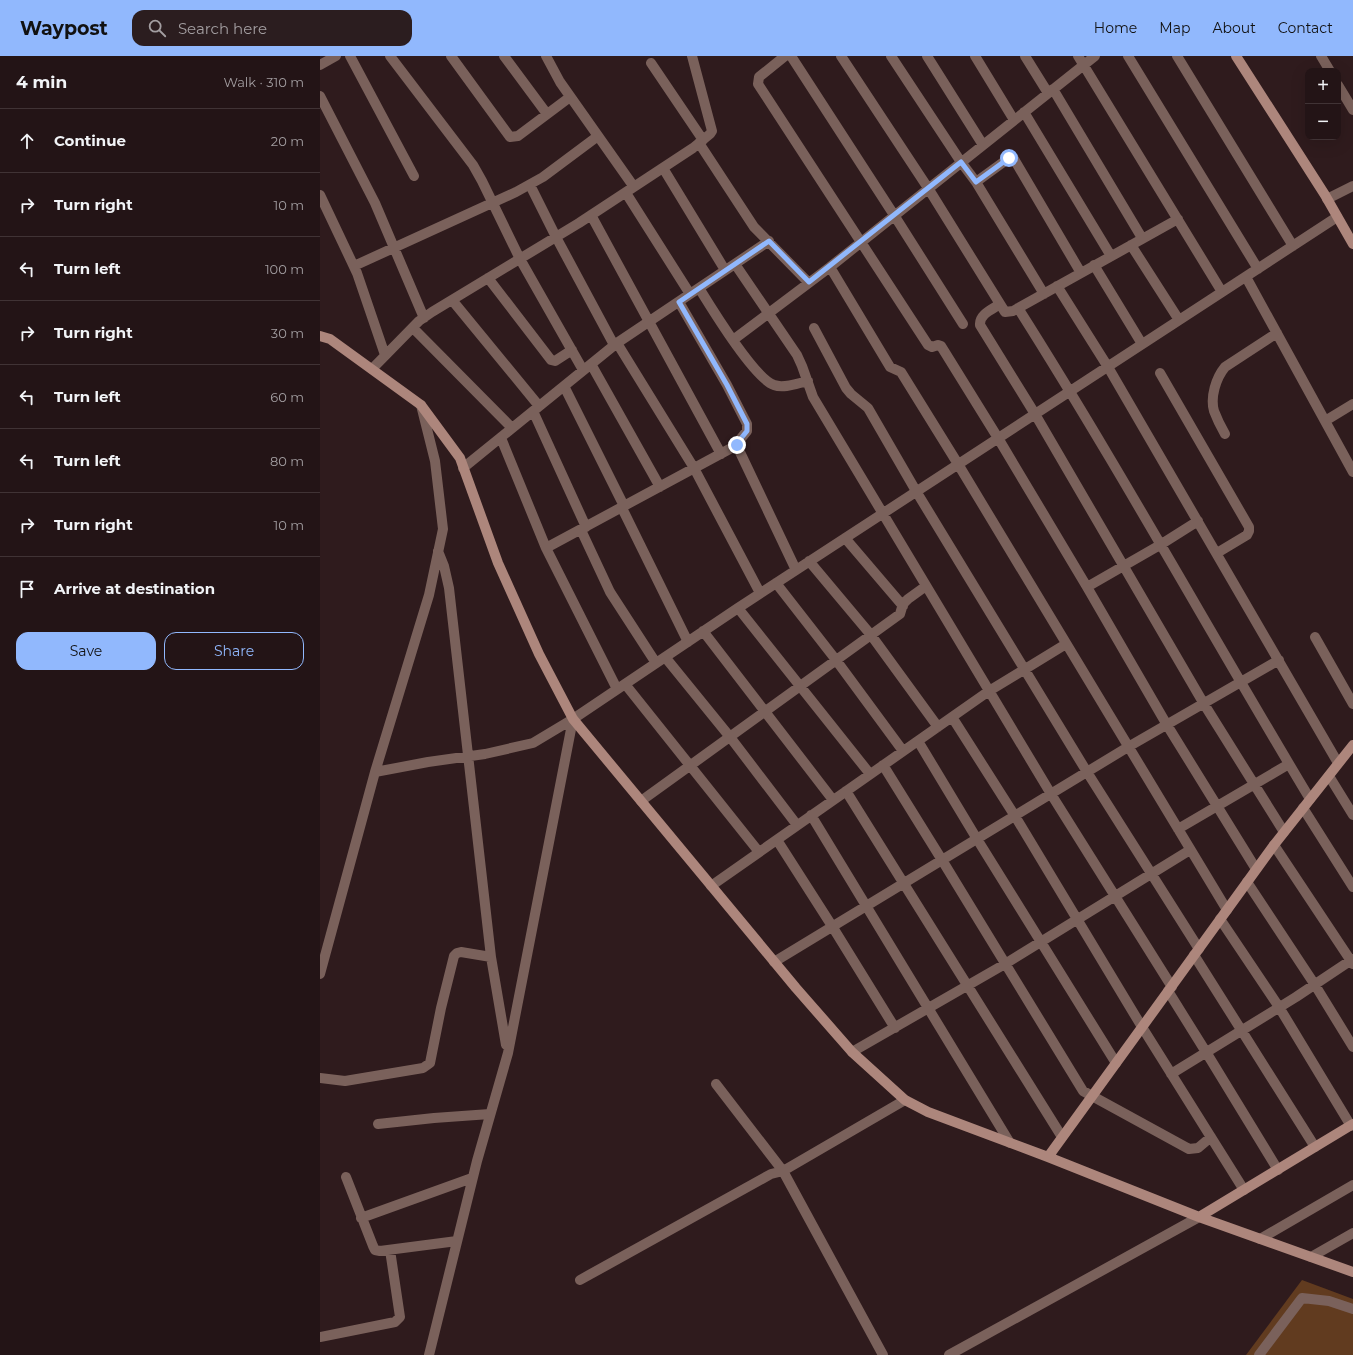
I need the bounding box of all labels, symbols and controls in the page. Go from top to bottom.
search box [132,10,412,46]
text: Waypost [20,17,108,40]
icon: search [146,17,168,39]
text: Search here [178,19,267,38]
text: Home [1094,19,1137,37]
text: Map [1159,19,1190,37]
text: About [1212,19,1256,37]
text: Contact [1278,19,1333,37]
map controls [1305,68,1341,140]
button: + [1305,68,1341,104]
text: 4 min [16,72,67,92]
text: Walk · 310 m [223,74,304,90]
button: − [1305,104,1341,140]
icon: ahead [16,130,38,152]
text: Continue [54,131,126,150]
text: 20 m [271,133,304,149]
route start [1000,149,1018,167]
icon: right [16,194,38,216]
text: Turn right [54,195,133,214]
text: 10 m [274,197,304,213]
icon: left [16,258,38,280]
text: Turn left [54,259,121,278]
text: 100 m [265,261,304,277]
icon: right [16,322,38,344]
text: Turn right [54,323,133,342]
text: 30 m [271,325,304,341]
icon: left [16,386,38,408]
text: Turn left [54,387,121,406]
text: 60 m [270,389,304,405]
route end [728,436,746,454]
icon: left [16,450,38,472]
text: Turn left [54,451,121,470]
text: 80 m [270,453,304,469]
icon: right [16,514,38,536]
text: Turn right [54,515,133,534]
text: 10 m [274,517,304,533]
icon: arrive [16,578,38,600]
text: Arrive at destination [54,579,215,598]
button: Save [16,632,156,670]
button: Share [164,632,304,670]

